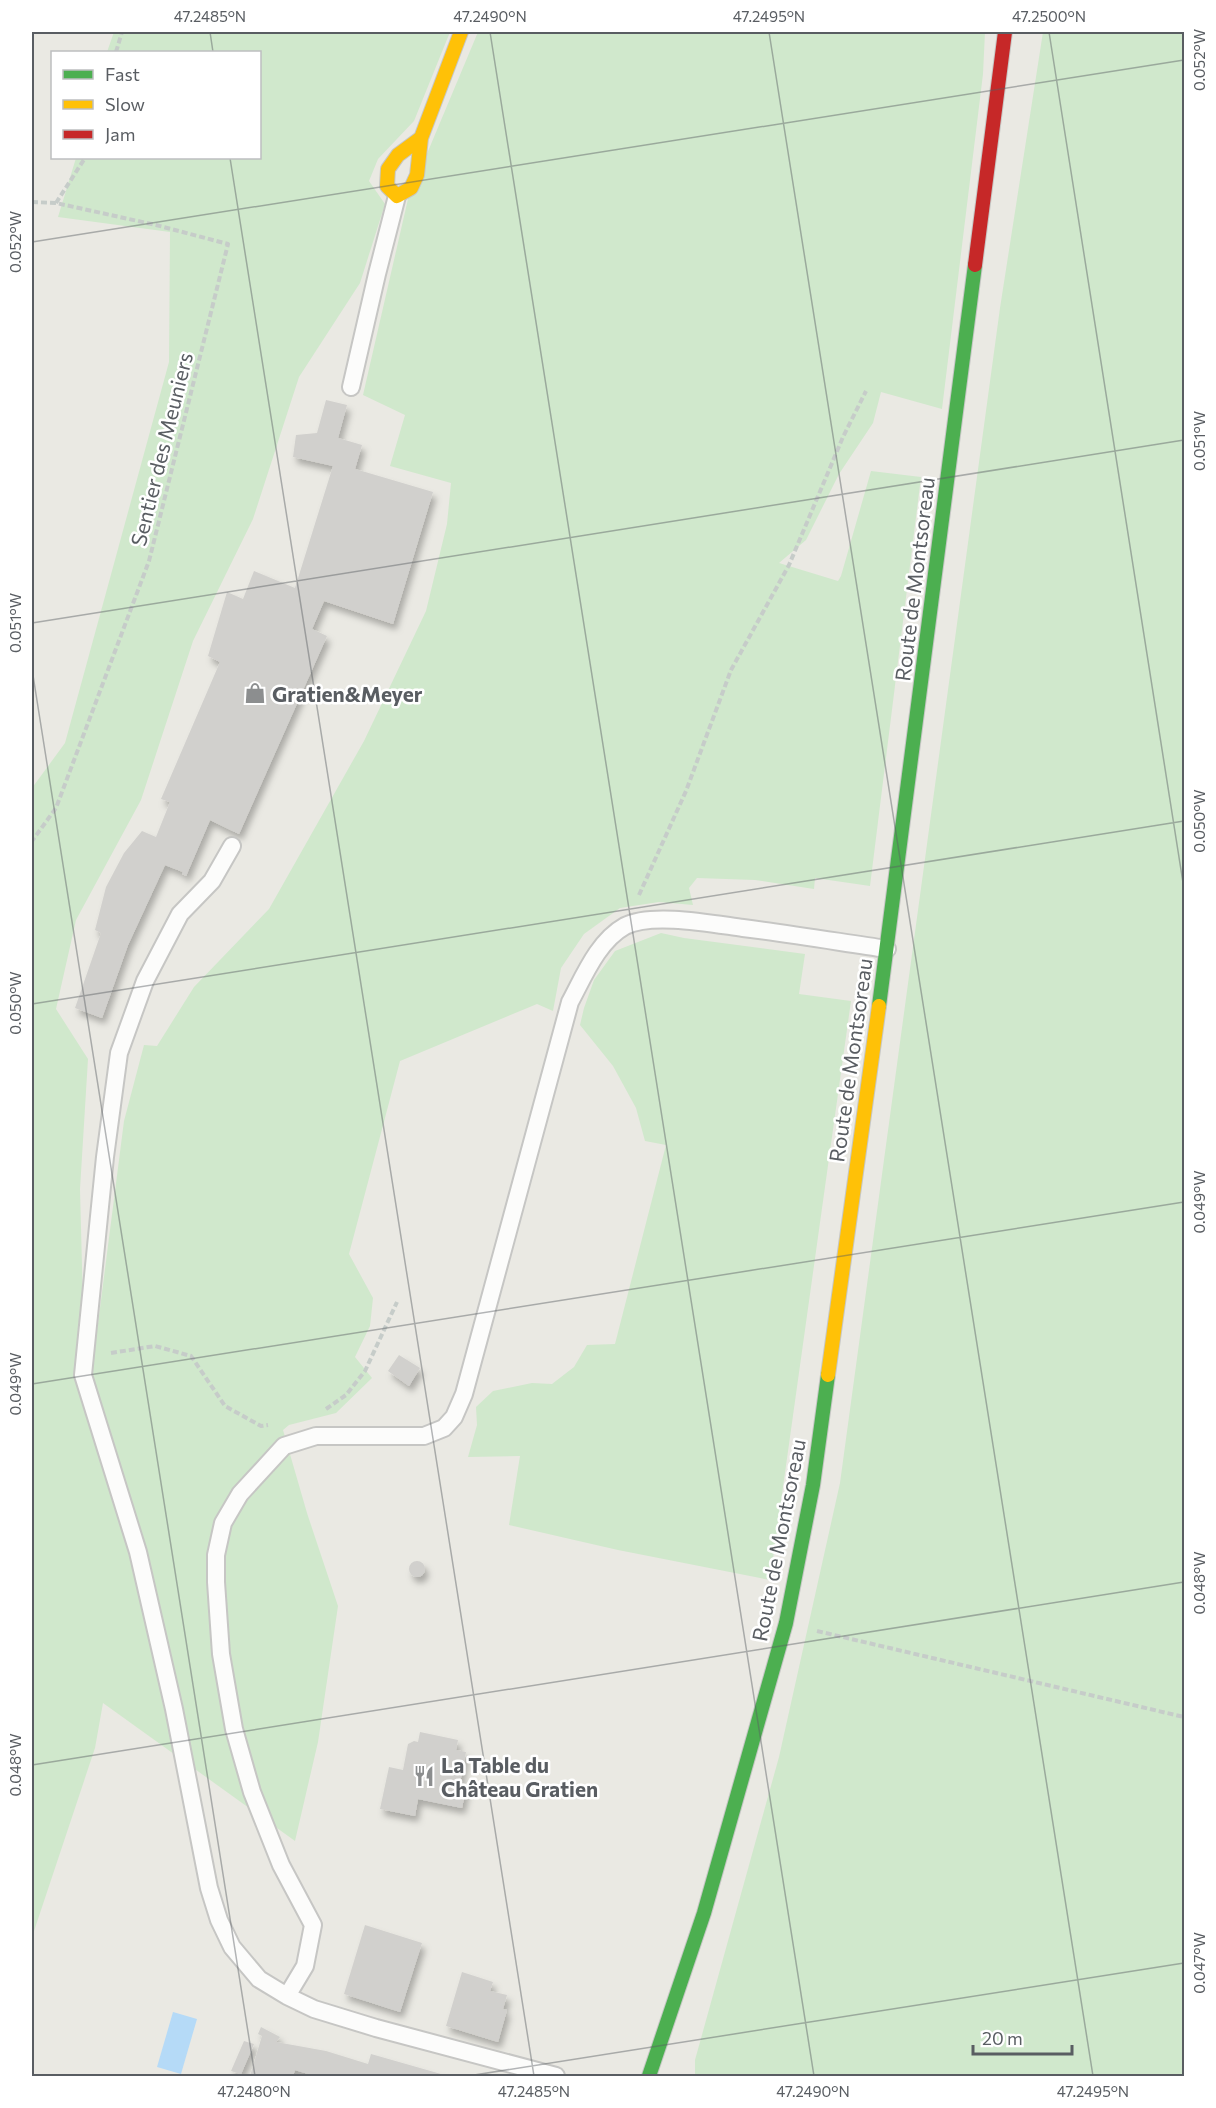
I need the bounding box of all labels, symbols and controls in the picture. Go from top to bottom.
text: 47.2485°N [174,7,246,25]
text: 47.2490°N [453,7,527,25]
text: 47.2495°N [733,7,805,25]
text: 47.2500°N [1012,7,1086,25]
text: 0.052°W [1190,29,1208,91]
legend [51,51,261,159]
text: Fast [105,63,140,85]
text: Slow [105,93,145,115]
text: Jam [105,123,135,145]
text: 0.052°W [6,211,24,273]
street label: Sentier des Meuniers [125,350,197,548]
text: 0.051°W [1190,411,1208,471]
street label: Route de Montsoreau [889,475,939,683]
text: 0.051°W [6,593,24,653]
shop icon: Gratien&Meyer [243,681,267,705]
place label: Gratien&Meyer [272,681,423,706]
text: 0.050°W [1190,789,1208,853]
street label: Route de Montsoreau [823,956,877,1164]
text: 0.050°W [6,971,24,1035]
text: 0.049°W [1190,1170,1208,1234]
text: 0.049°W [6,1352,24,1416]
street label: Route de Montsoreau [746,1437,810,1643]
text: 0.048°W [1190,1551,1208,1615]
text: 0.048°W [6,1733,24,1797]
place label: La Table du Château Gratien [441,1752,598,1801]
restaurant icon: La Table du Château Gratien [412,1764,436,1788]
text: 0.047°W [1190,1932,1208,1994]
scale bar [973,2018,1072,2056]
text: 20 m [982,2027,1023,2049]
text: 47.2480°N [217,2082,291,2100]
text: 47.2485°N [498,2082,570,2100]
text: 47.2490°N [776,2082,850,2100]
text: 47.2495°N [1057,2082,1129,2100]

